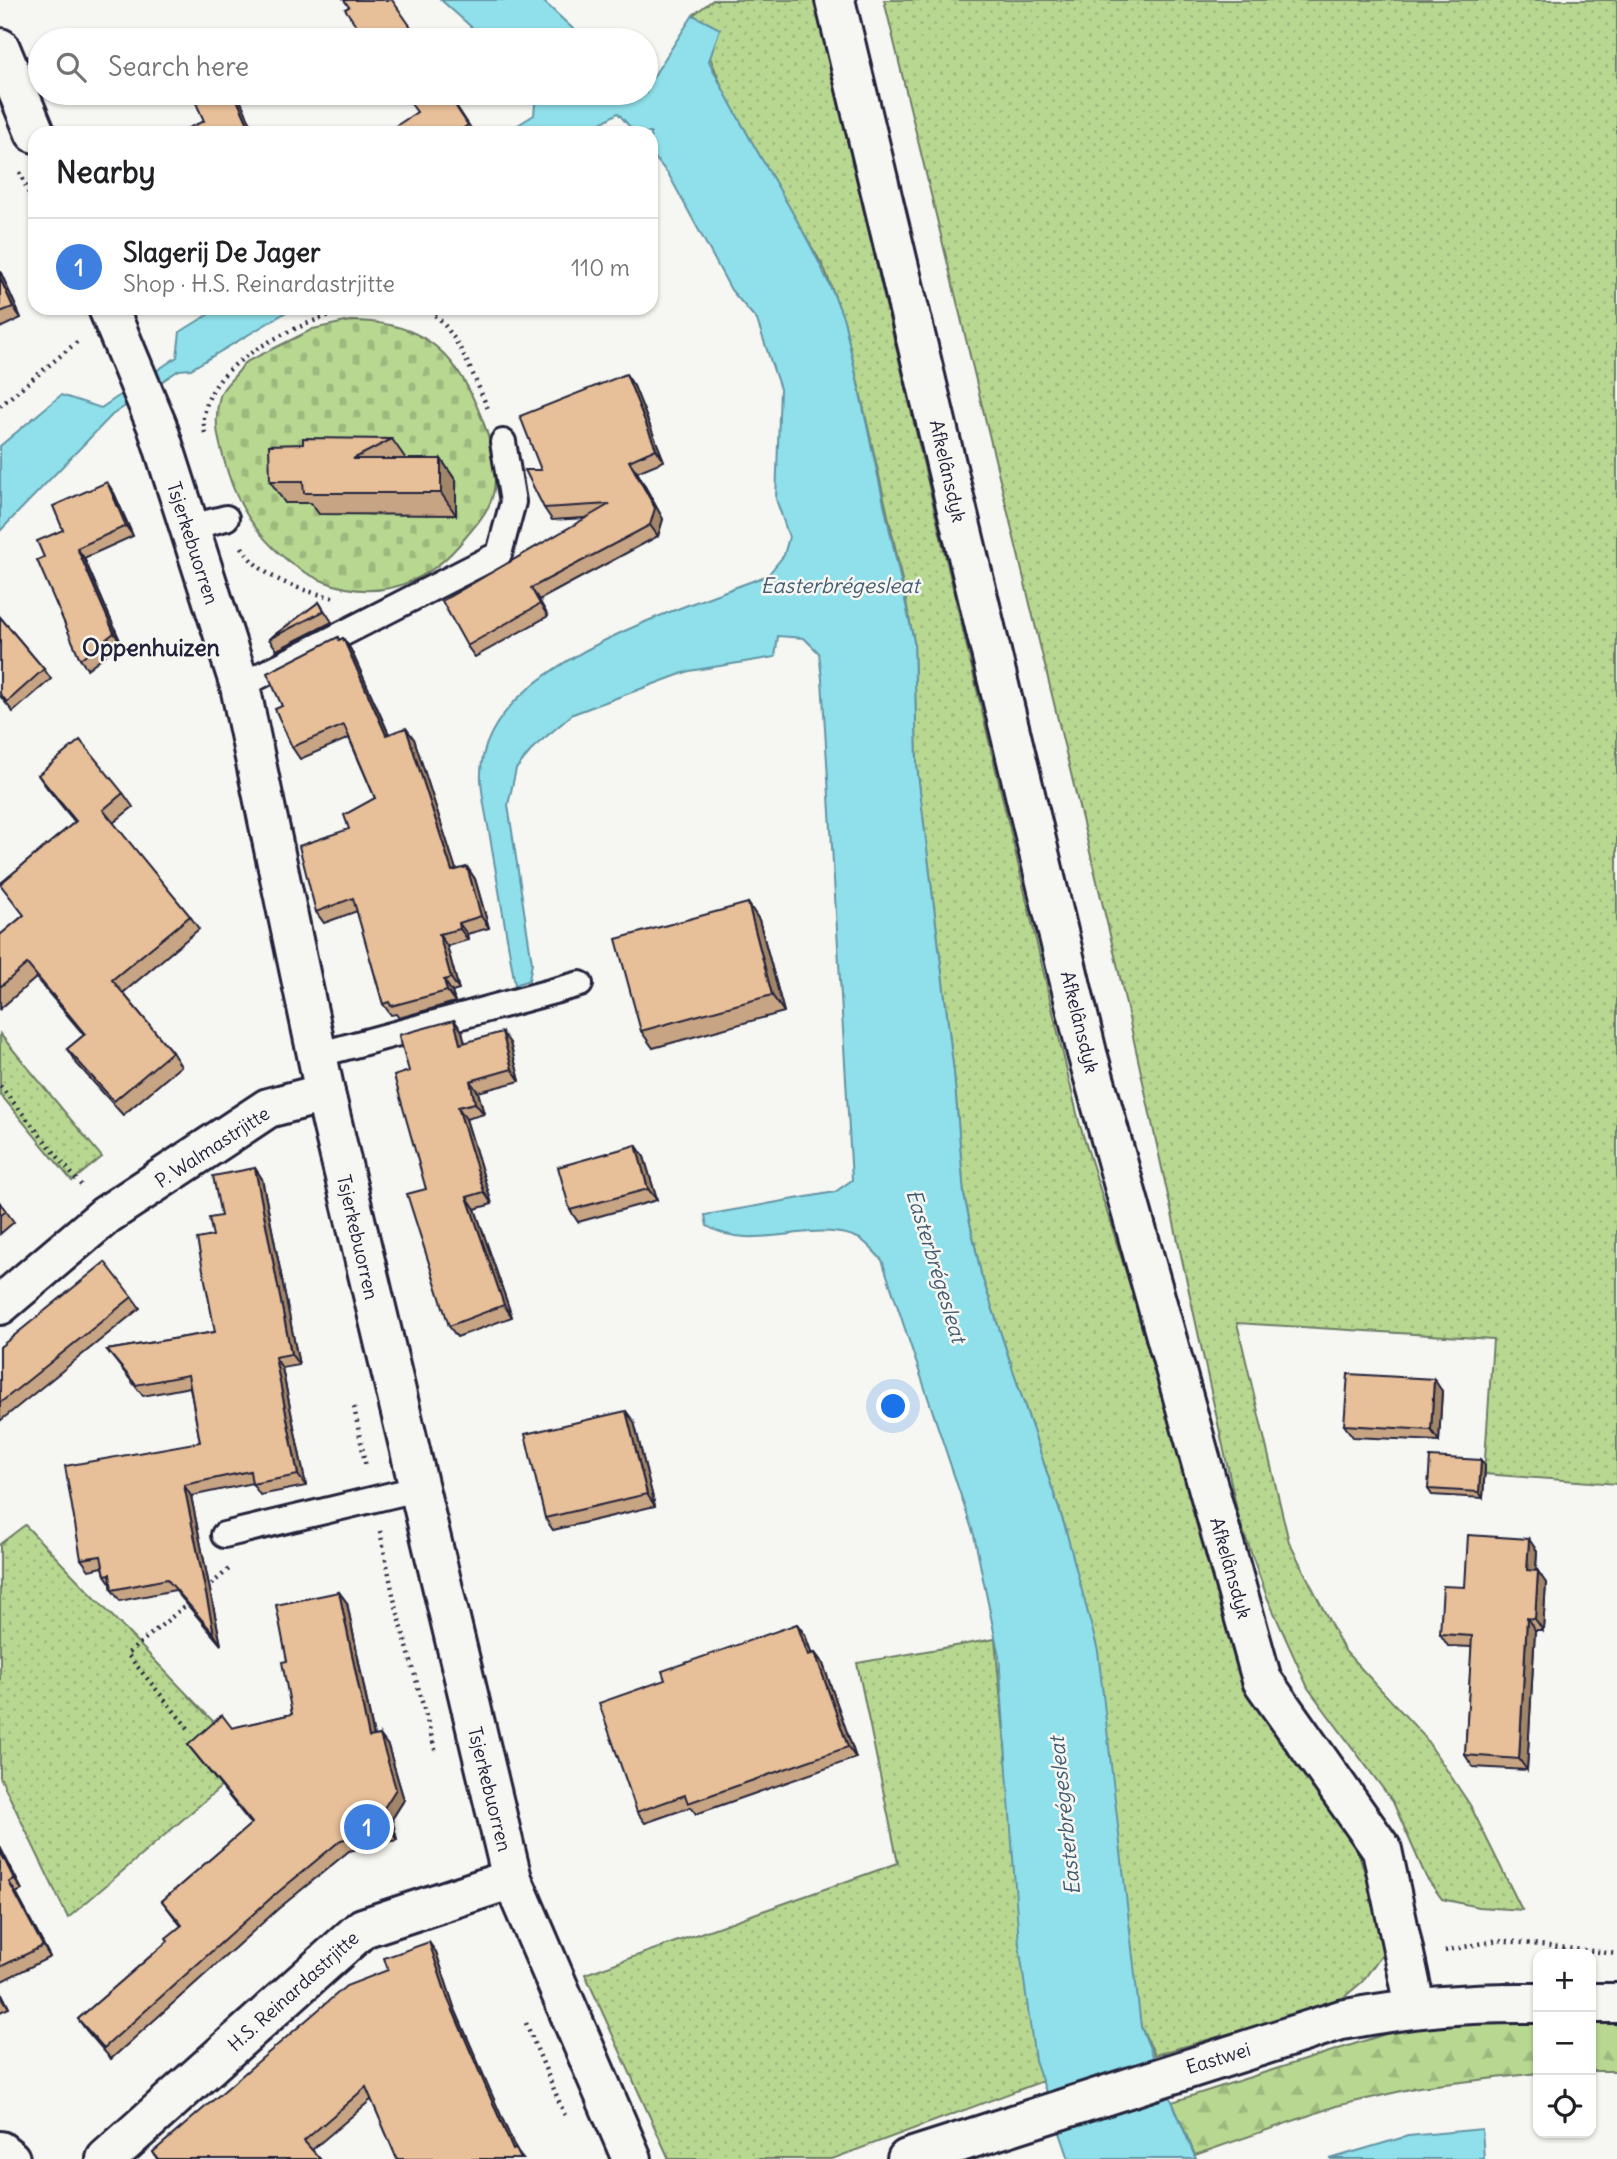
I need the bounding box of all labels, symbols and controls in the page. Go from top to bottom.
search box [28,28,658,105]
icon: search [52,48,90,86]
text: Search here [108,50,249,83]
text: Nearby [56,153,156,191]
text: Slagerij De Jager [123,236,321,269]
text: 1 [74,253,84,282]
text: 110 m [571,253,630,282]
text: Shop · H.S. Reinardastrjitte [123,269,395,298]
street label: Afkelânsdyk [925,417,972,525]
street label: Tsjerkebuorren [162,479,224,607]
water label: Easterbrégesleat [761,572,922,599]
district label: Oppenhuizen [82,633,220,662]
street label: Afkelânsdyk [1056,968,1104,1076]
street label: P. Walmastrjitte [150,1101,274,1193]
street label: Tsjerkebuorren [332,1172,384,1302]
water label: Easterbrégesleat [900,1186,973,1349]
your location [876,1389,910,1423]
street label: Afkelânsdyk [1205,1514,1257,1622]
street label: Tsjerkebuorren [463,1724,517,1854]
water label: Easterbrégesleat [1042,1733,1086,1896]
pin: 1 [344,1801,390,1853]
street label: H.S. Reinardastrjitte [222,1926,364,2056]
map controls [1533,1949,1596,2138]
button: + [1533,1949,1596,2012]
button: − [1533,2012,1596,2075]
street label: Eastwei [1183,2037,1253,2079]
button: locate [1533,2075,1596,2138]

